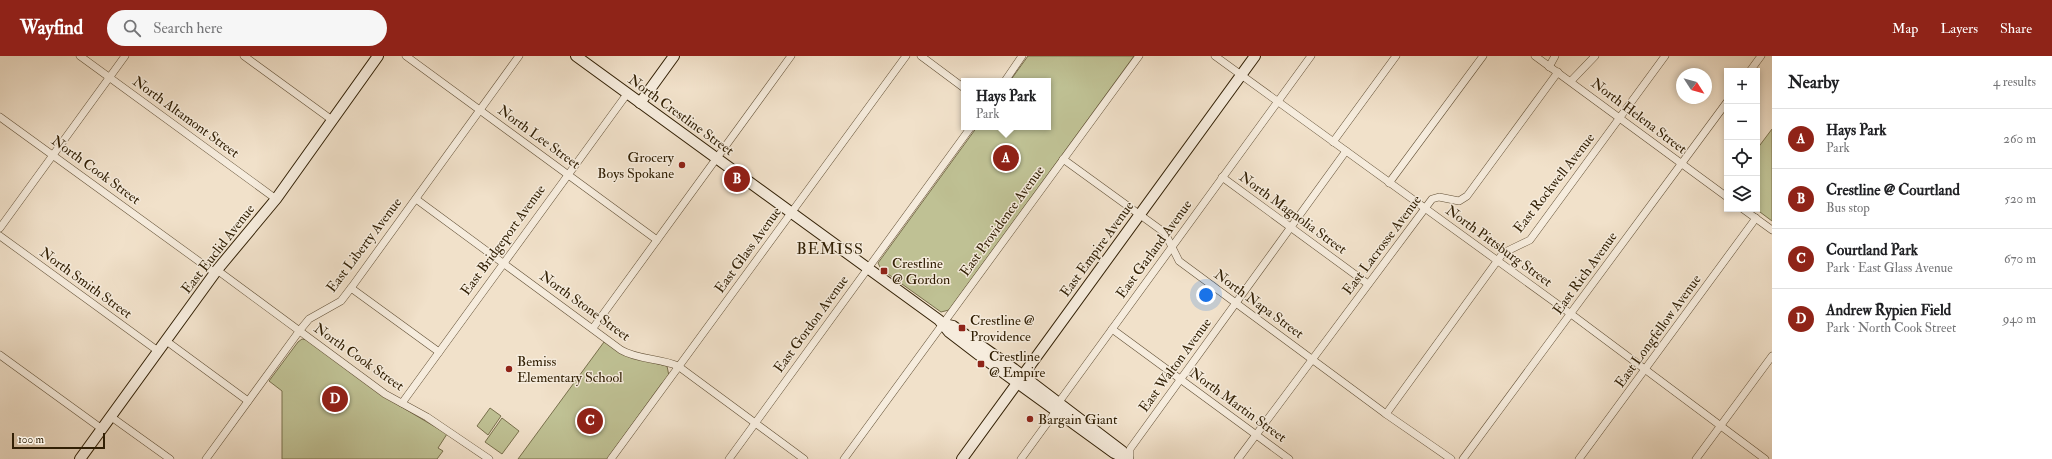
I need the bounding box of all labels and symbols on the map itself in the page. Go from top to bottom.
north arrow [1676,68,1712,104]
street label: North Crestline Street [625,71,738,159]
street label: North Altamont Street [129,73,243,162]
street label: North Helena Street [1588,75,1690,158]
street label: North Lee Street [495,101,584,173]
street label: East Rockwell Avenue [1510,130,1598,236]
street label: North Cook Street [48,132,144,208]
pin: A [993,143,1019,173]
place label: Grocery Boys Spokane [597,149,675,183]
marker: Grocery Boys Spokane [677,160,687,170]
street label: East Providence Avenue [956,162,1048,280]
pin: B [724,164,750,194]
street label: North Magnolia Street [1236,168,1350,258]
street label: East Bridgeport Avenue [457,181,550,299]
street label: East Lacrosse Avenue [1339,192,1425,298]
street label: East Liberty Avenue [323,194,406,296]
street label: East Garland Avenue [1113,196,1196,302]
street label: East Empire Avenue [1057,198,1138,301]
street label: East Euclid Avenue [178,201,258,297]
street label: North Pittsburg Street [1442,202,1556,291]
street label: East Glass Avenue [711,204,785,296]
street label: East Rich Avenue [1549,228,1621,318]
district label: BEMISS [796,239,864,259]
street label: North Smith Street [37,244,136,322]
place label: Crestline @ Gordon [892,255,950,288]
marker: Crestline @ Gordon [879,266,889,276]
street label: North Napa Street [1210,266,1307,343]
street label: North Stone Street [536,267,634,345]
street label: East Longfellow Avenue [1611,271,1705,391]
street label: East Gordon Avenue [770,272,852,376]
your location [1196,285,1216,305]
place label: Crestline @ Providence [970,312,1035,345]
street label: East Walton Avenue [1135,314,1215,415]
street label: North Cook Street [311,320,408,395]
marker: Crestline @ Providence [957,323,967,333]
place label: Crestline @ Empire [989,348,1045,382]
place label: Bemiss Elementary School [517,353,623,387]
marker: Crestline @ Empire [976,359,986,369]
marker: Bemiss Elementary School [504,364,514,374]
street label: North Martin Street [1186,364,1290,446]
pin: D [322,384,348,414]
pin: C [577,406,603,436]
place label: Bargain Giant [1038,411,1118,428]
marker: Bargain Giant [1025,414,1035,424]
scale bar [12,431,105,450]

